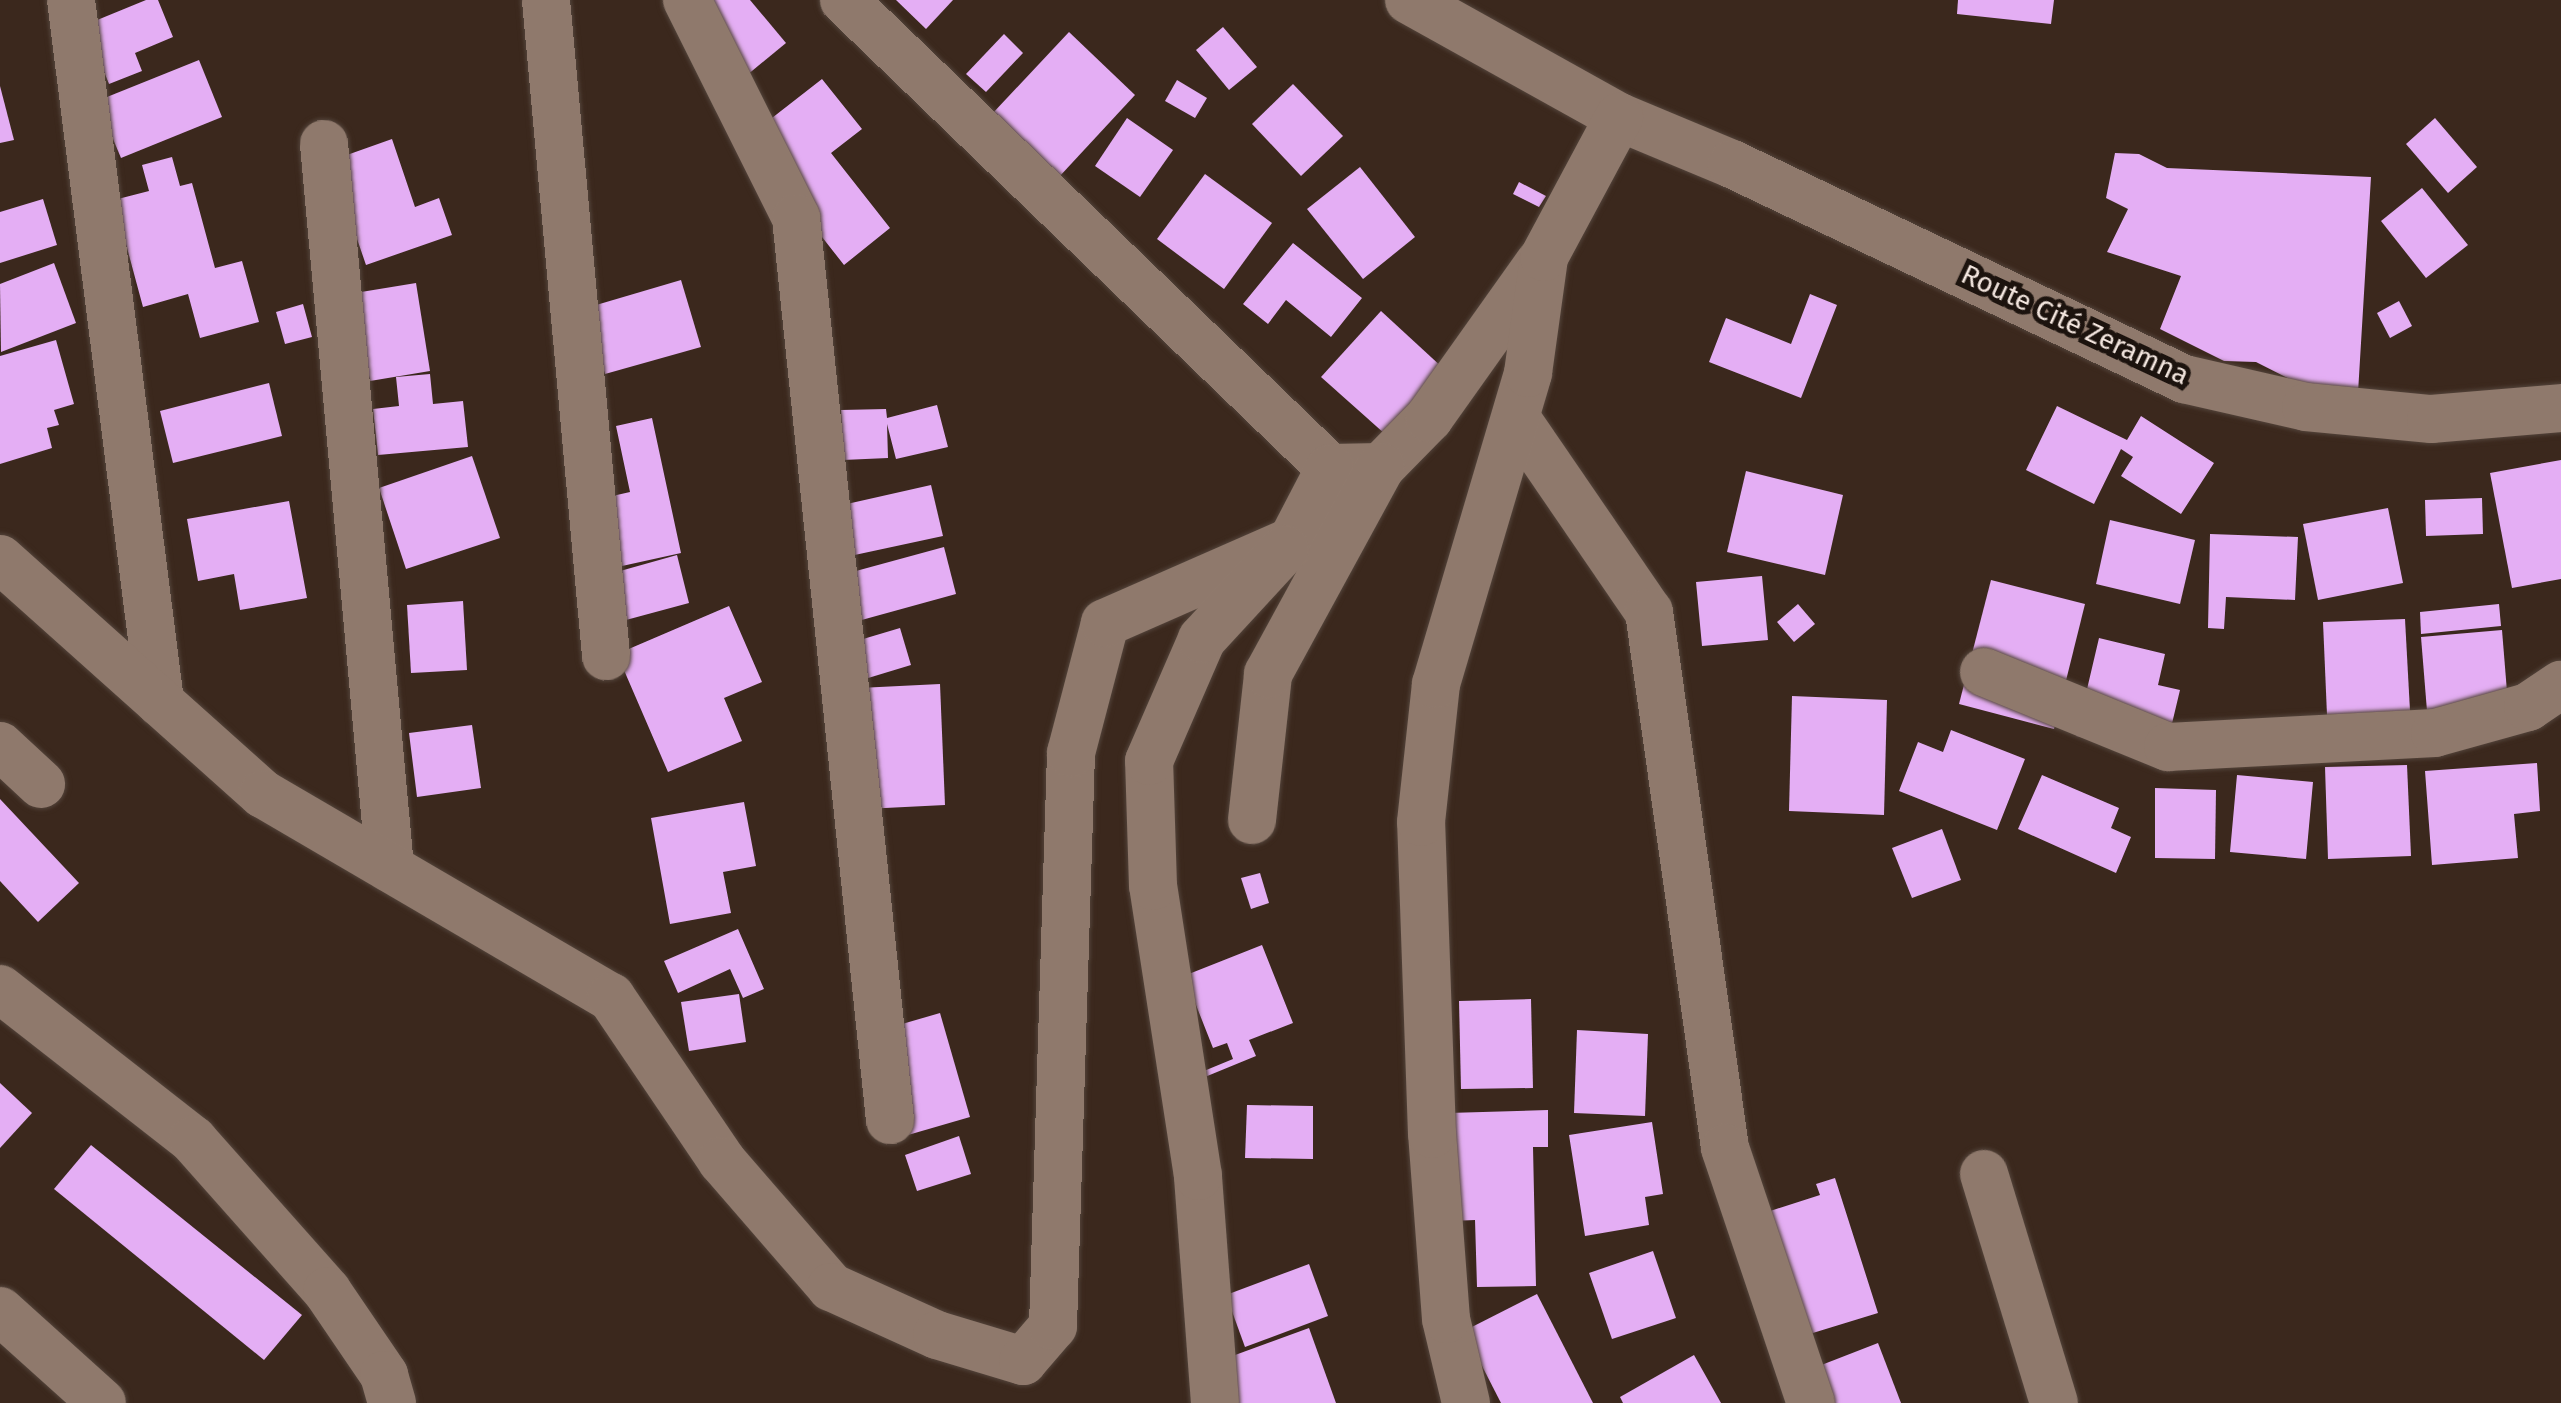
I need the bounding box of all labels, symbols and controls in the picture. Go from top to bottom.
street label: Route Cité Zeramna [1956,257,2194,393]

